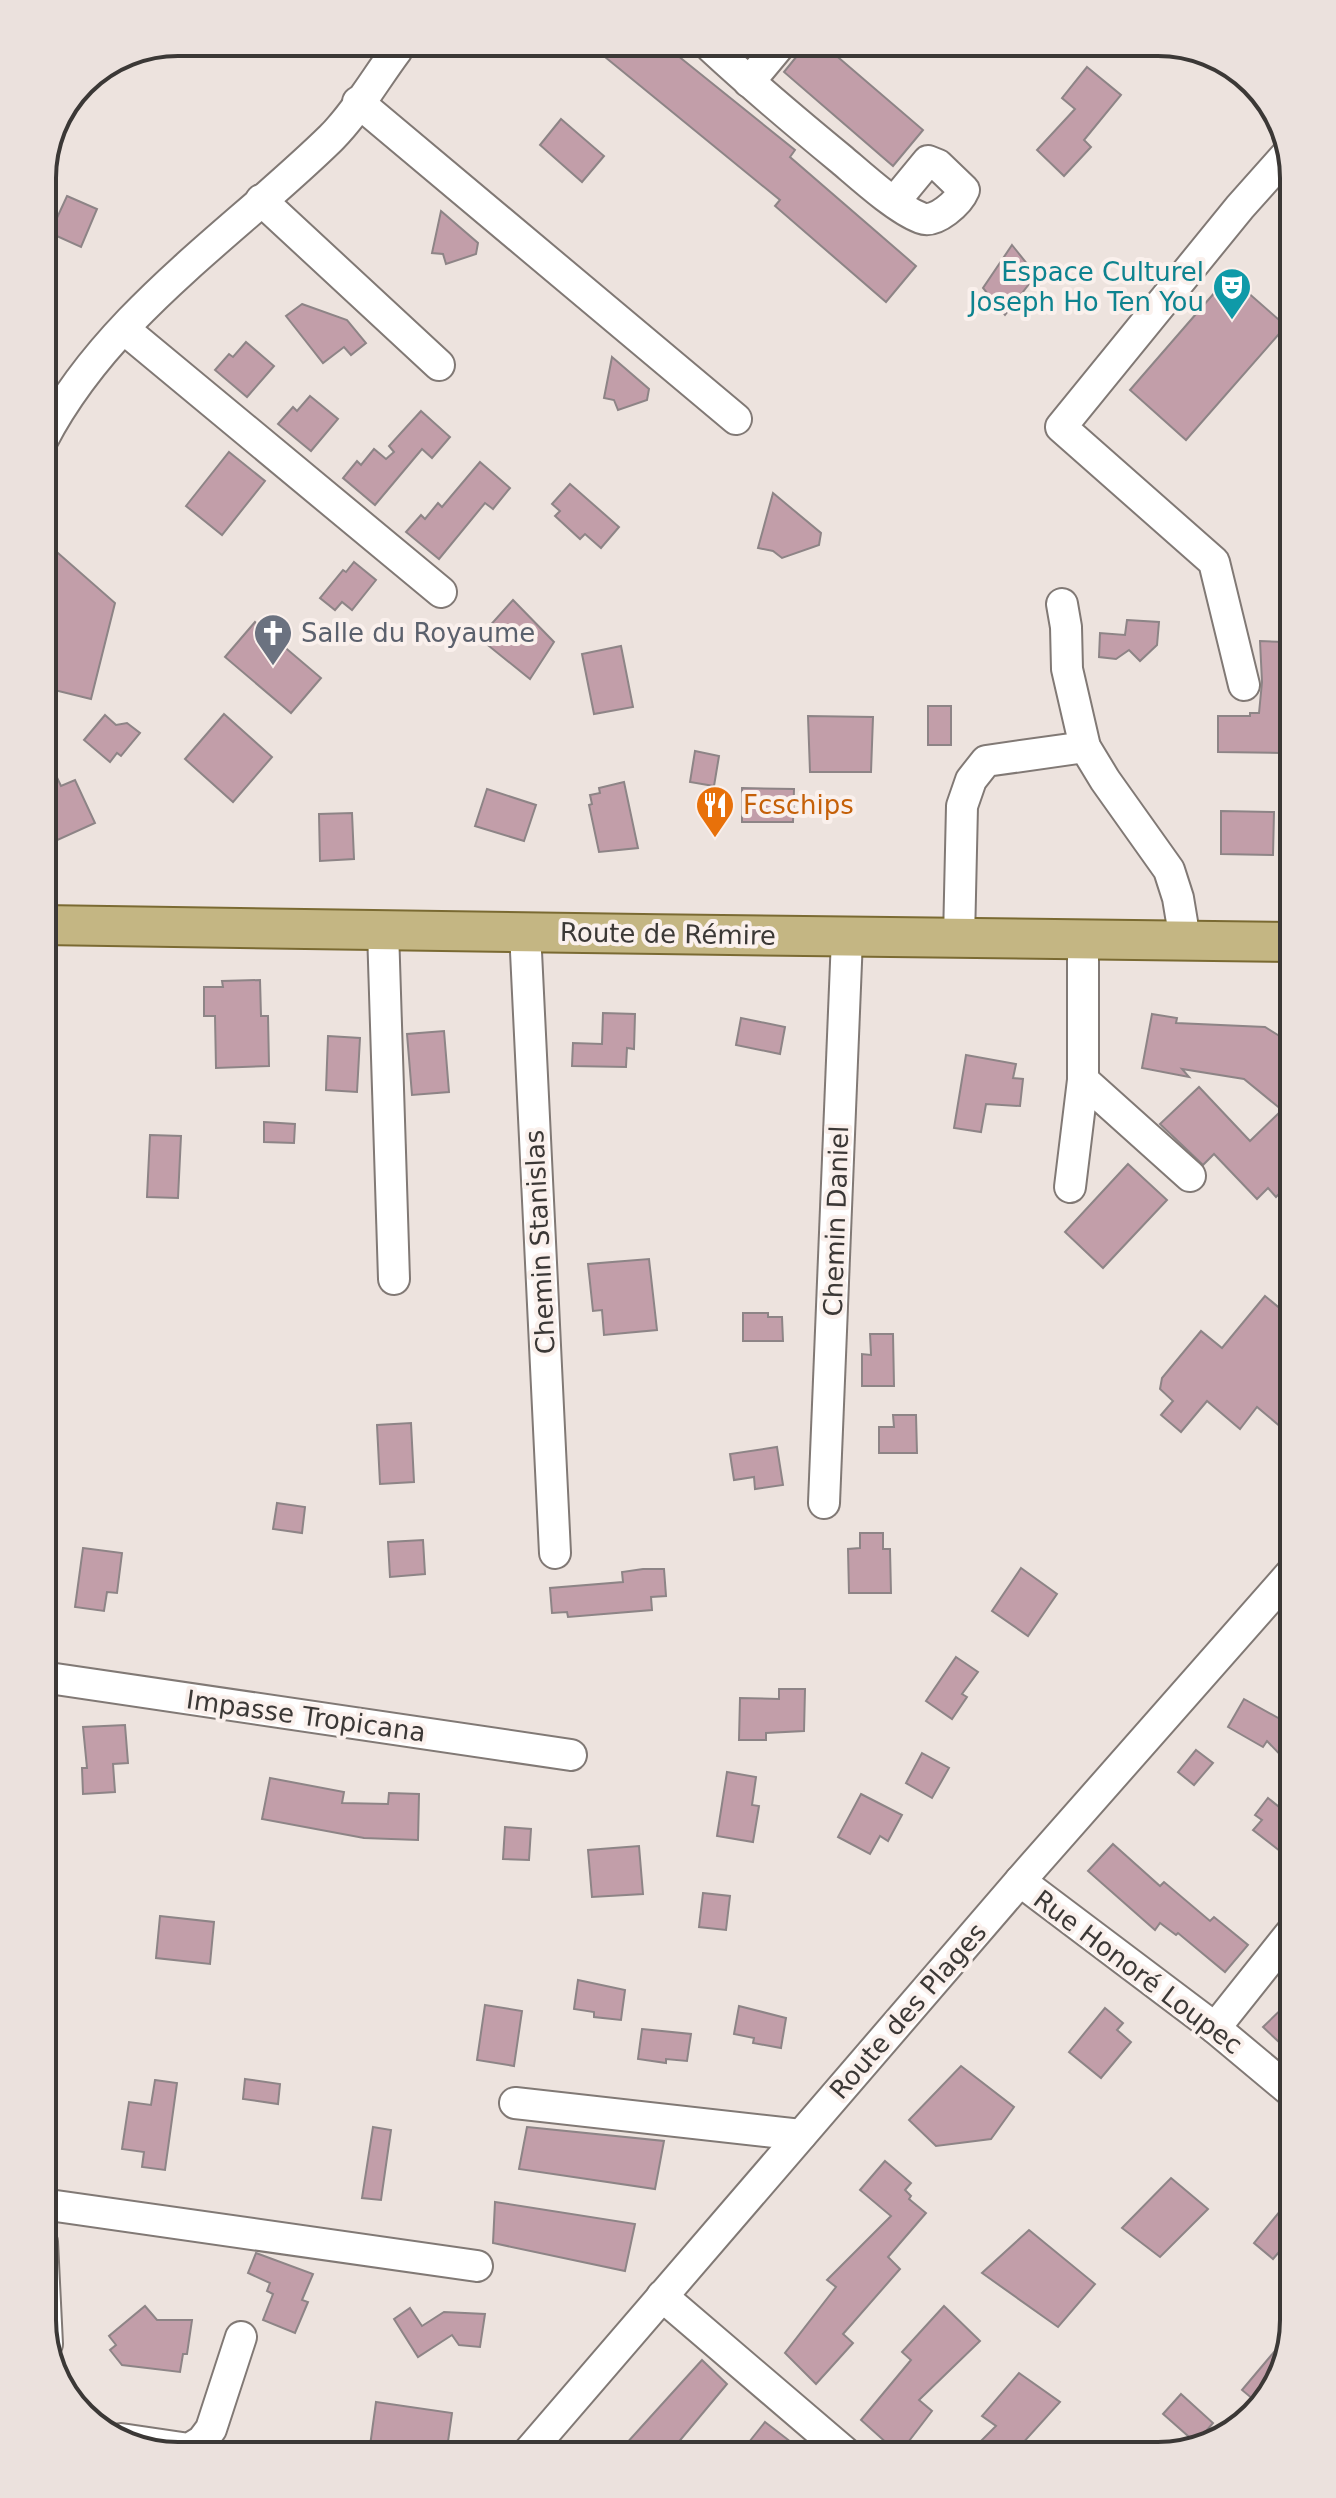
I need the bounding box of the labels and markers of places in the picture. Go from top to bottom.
place label: Espace Culturel Joseph Ho Ten You [967,257,1204,317]
theatre icon: Espace Culturel Joseph Ho Ten You [1211,266,1253,321]
church icon: Salle du Royaume [252,612,294,667]
place label: Salle du Royaume [301,618,535,648]
restaurant icon: Fcschips [694,784,736,839]
place label: Fcschips [743,790,854,820]

